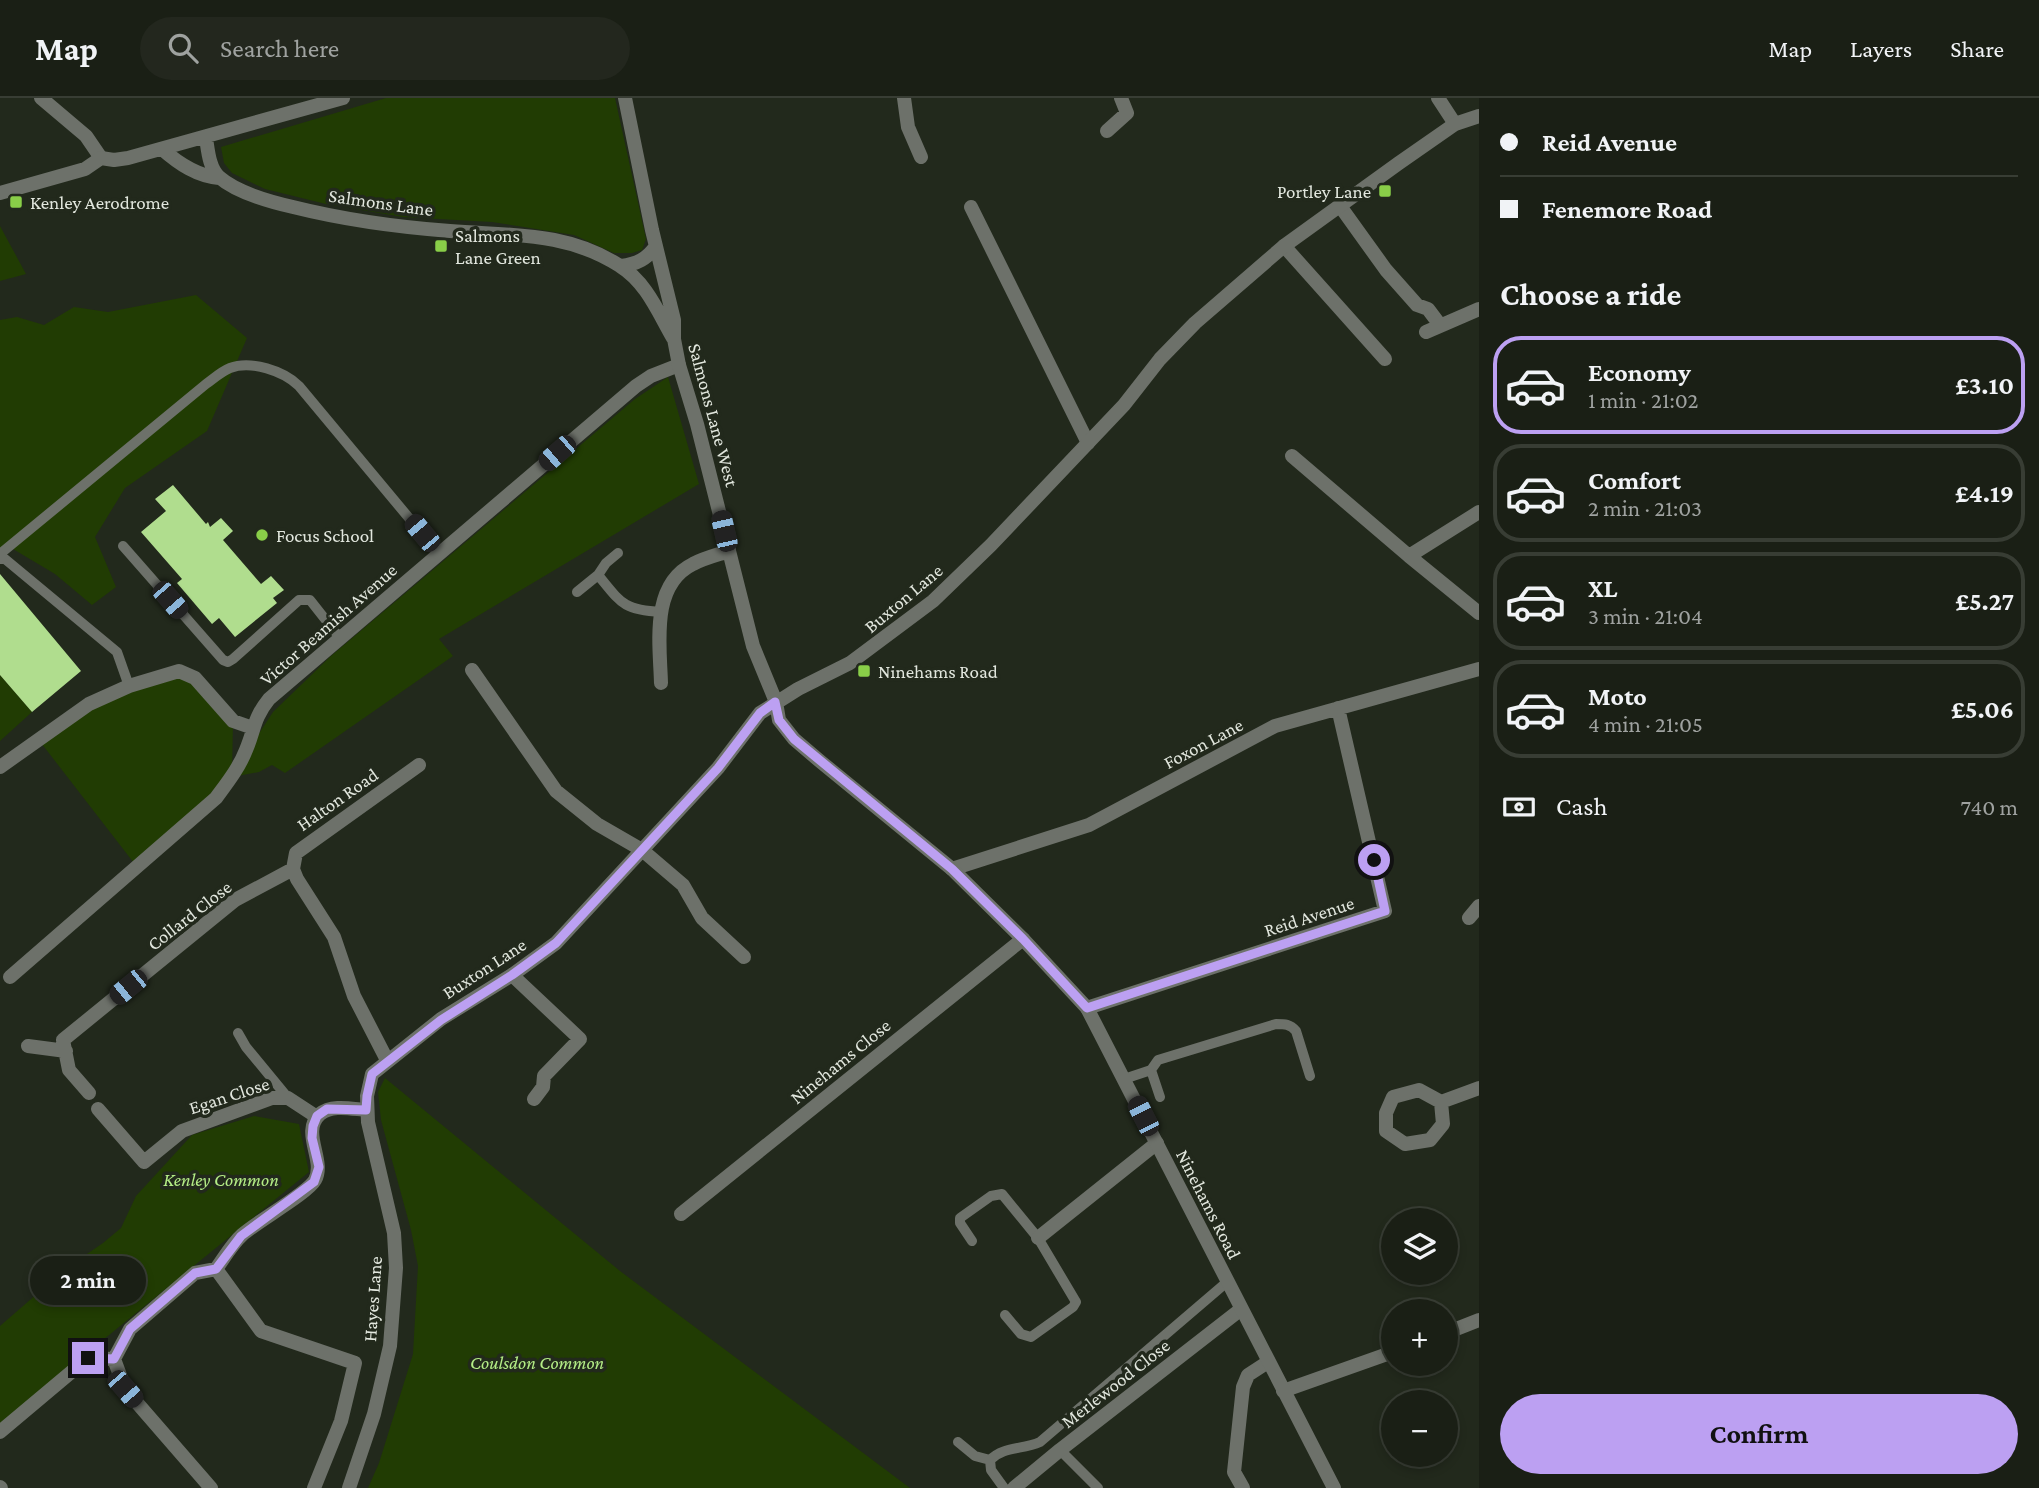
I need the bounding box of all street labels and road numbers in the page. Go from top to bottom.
street label: Salmons Lane [327,185,435,220]
street label: Salmons Lane West [684,341,743,490]
street label: Victor Beamish Avenue [256,559,401,689]
street label: Buxton Lane [860,560,947,637]
street label: Foxon Lane [1160,714,1246,773]
street label: Halton Road [293,764,382,835]
street label: Collard Close [143,876,235,955]
street label: Reid Avenue [1262,892,1357,941]
street label: Buxton Lane [439,934,530,1003]
street label: Ninehams Close [786,1015,895,1108]
street label: Egan Close [186,1073,272,1118]
street label: Ninehams Road [1172,1146,1245,1262]
street label: Hayes Lane [359,1255,386,1343]
street label: Merlewood Close [1057,1335,1174,1432]

